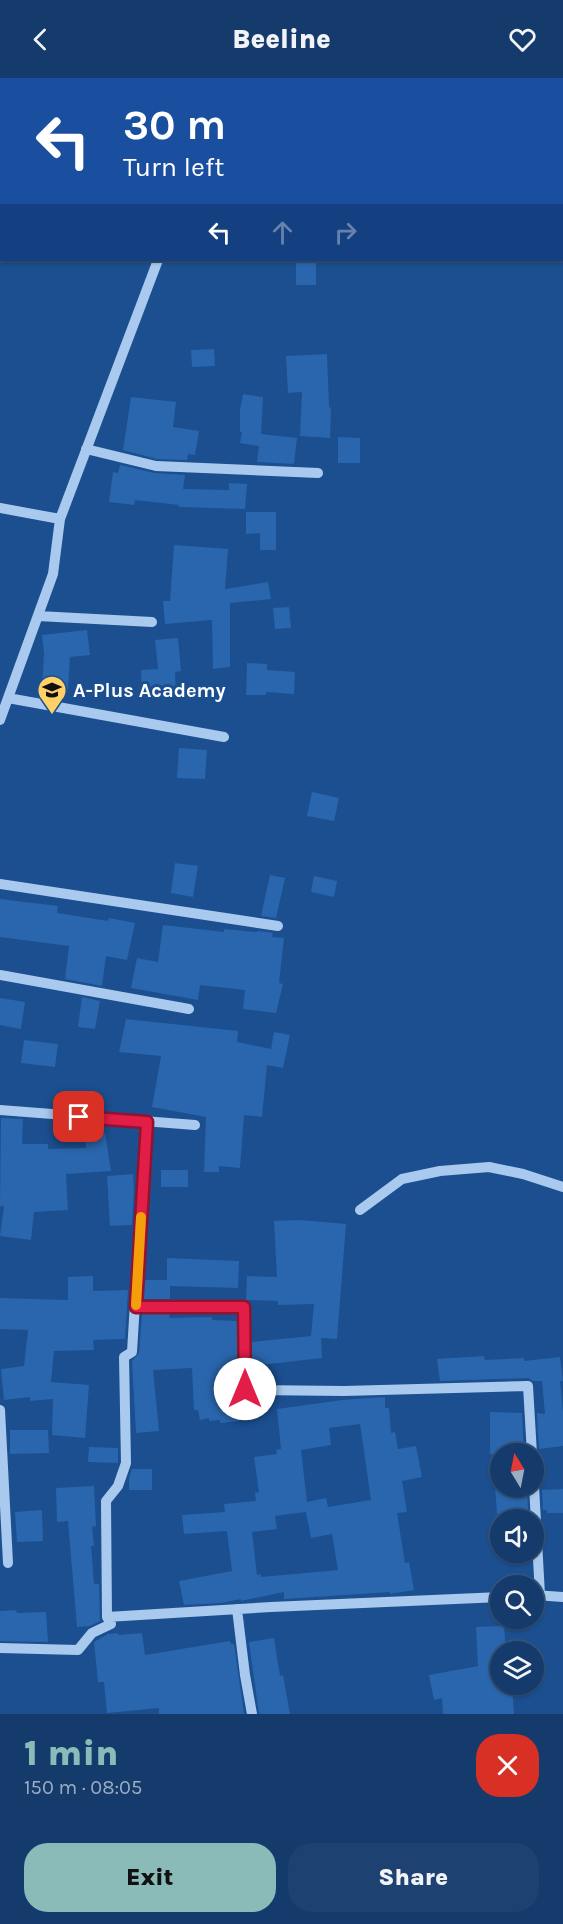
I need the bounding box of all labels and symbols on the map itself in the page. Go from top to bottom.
school or university icon: A-Plus Academy [36,674,68,716]
place label: A-Plus Academy [73,679,226,702]
pin [53,1091,104,1142]
position arrow [213,1357,277,1421]
north arrow [490,1443,544,1497]

